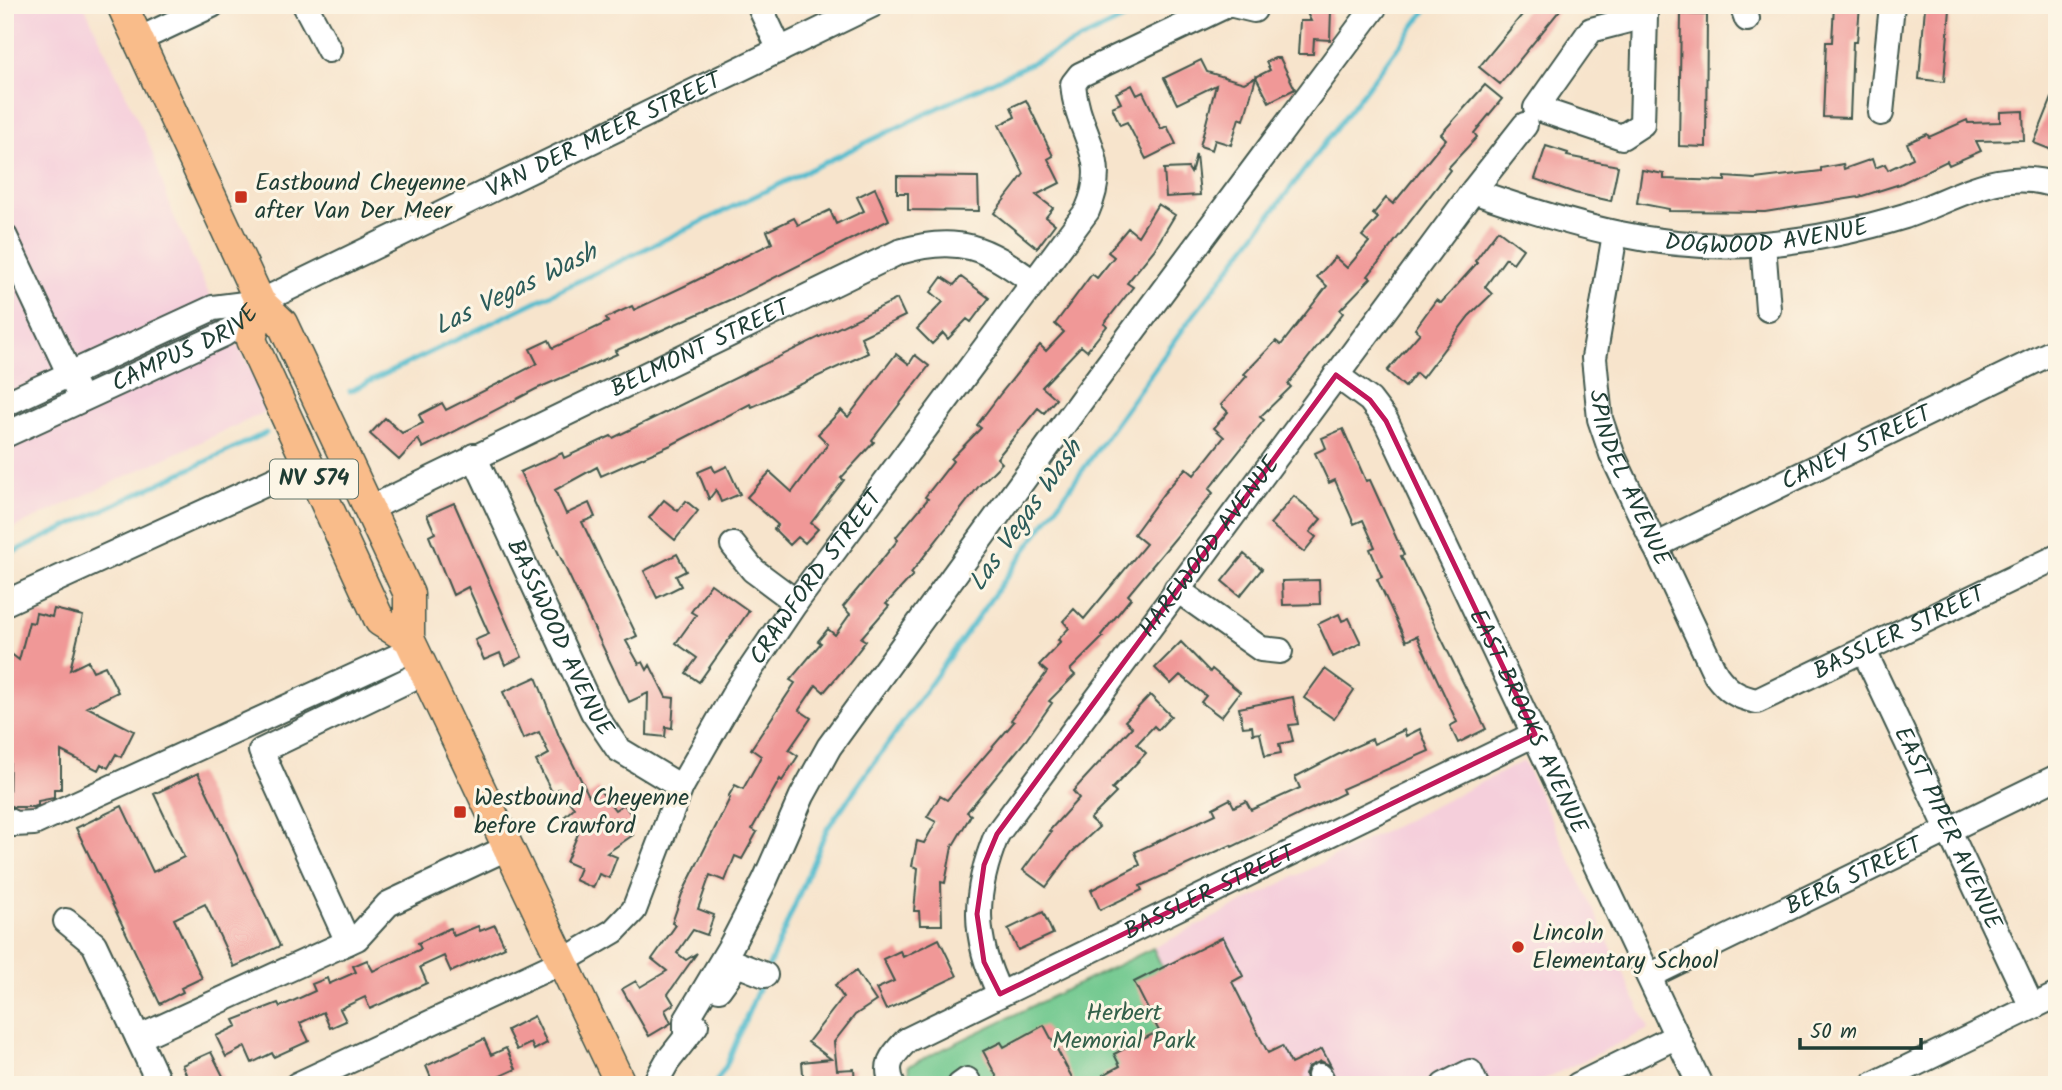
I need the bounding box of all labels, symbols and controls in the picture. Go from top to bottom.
street label: VAN DER MEER STREET [480,60,730,209]
place label: Eastbound Cheyenne after Van Der Meer [255,164,466,231]
marker: Eastbound Cheyenne after Van Der Meer [233,189,249,205]
street label: DOGWOOD AVENUE [1663,207,1873,265]
water label: Las Vegas Wash [427,231,607,348]
street label: BELMONT STREET [604,287,798,409]
street label: CAMPUS DRIVE [105,295,269,403]
street label: SPINDEL AVENUE [1578,388,1682,573]
street label: CANEY STREET [1774,394,1940,501]
water label: Las Vegas Wash [958,430,1095,601]
street label: HAREWOOD AVENUE [1129,447,1291,646]
road number: NV 574 [270,460,358,499]
street label: CRAWFORD STREET [739,479,894,673]
street label: BASSWOOD AVENUE [496,533,624,745]
street label: BASSLER STREET [1807,574,1994,691]
street label: EAST BROOKS AVENUE [1458,602,1599,842]
street label: EAST PIPER AVENUE [1883,720,2013,937]
place label: Westbound Cheyenne before Crawford [474,779,689,846]
marker: Westbound Cheyenne before Crawford [452,804,468,820]
street label: BERG STREET [1779,825,1931,926]
street label: BASSLER STREET [1117,833,1304,951]
place label: Lincoln Elementary School [1532,914,1719,981]
marker: Lincoln Elementary School [1510,939,1526,955]
park label: Herbert Memorial Park [1052,994,1197,1061]
scale bar [1800,1006,1920,1050]
text: 50 m [1810,1016,1857,1049]

